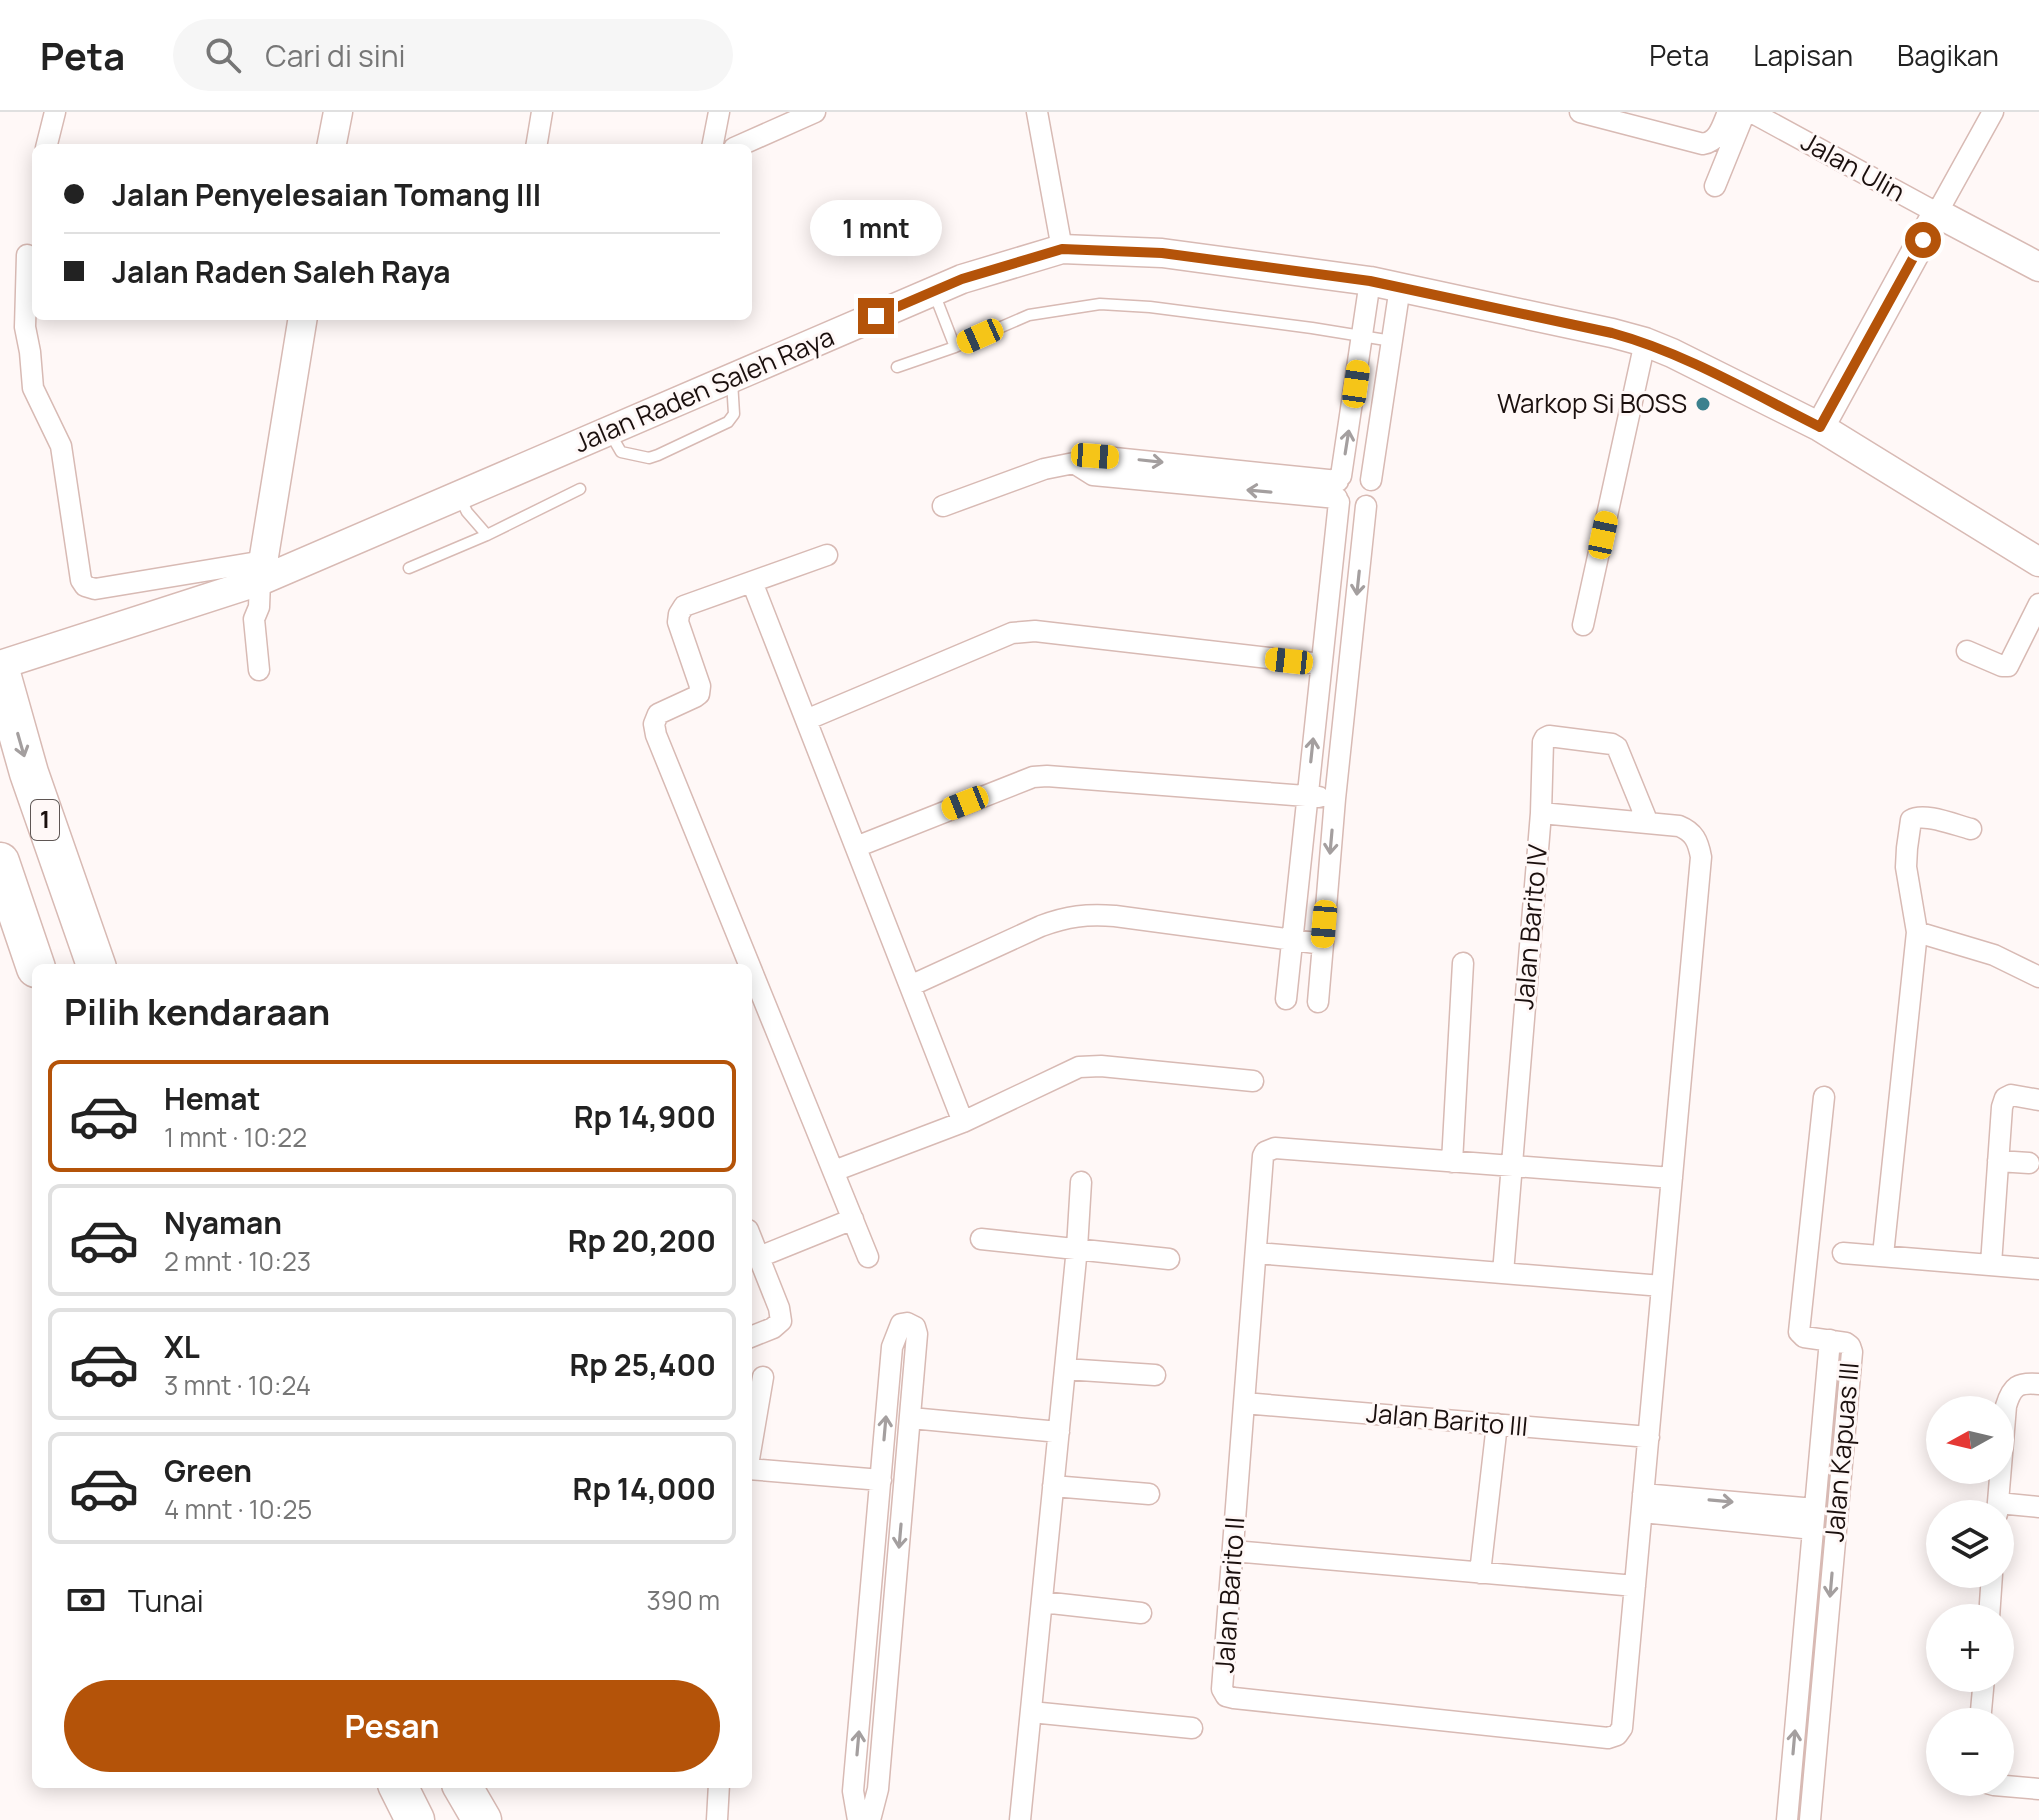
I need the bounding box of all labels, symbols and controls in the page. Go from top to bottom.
search box [173,19,733,91]
text: Peta [40,29,125,81]
icon: search [201,33,245,77]
text: Cari di sini [265,35,405,76]
text: Peta [1649,36,1709,74]
text: Lapisan [1753,36,1853,74]
text: Bagikan [1897,36,1999,74]
street label: Jalan Ulin [1795,123,1912,209]
text: Jalan Penyelesaian Tomang III [112,174,541,215]
callout: 1 mnt [810,200,942,256]
text: 1 mnt [842,210,910,246]
route start [1905,222,1941,258]
text: Jalan Raden Saleh Raya [112,251,451,292]
route end [858,298,894,334]
car [953,315,1007,357]
street label: Jalan Raden Saleh Raya [568,318,839,460]
car [1341,359,1371,409]
place label: Warkop Si BOSS [1497,385,1687,421]
marker: Warkop Si BOSS [1694,395,1712,413]
one-way arrow [1340,430,1355,455]
car [1070,442,1120,470]
one-way arrow [1137,454,1164,469]
one-way arrow [1246,483,1273,498]
car [1586,509,1620,561]
one-way arrow [1350,570,1365,596]
car [1264,647,1314,675]
one-way arrow [14,731,29,757]
one-way arrow [1304,737,1319,764]
car [938,783,992,823]
road number: 1 [31,800,59,840]
one-way arrow [1324,828,1339,855]
street label: Jalan Barito IV [1505,842,1555,1011]
car [1310,899,1338,949]
text: Pilih kendaraan [64,987,330,1036]
text: Hemat [164,1078,261,1119]
icon: car [68,1080,140,1152]
text: Rp 14,900 [574,1096,716,1137]
text: 1 mnt · 10:22 [164,1119,307,1155]
text: Nyaman [164,1202,282,1243]
icon: car [68,1204,140,1276]
text: Rp 20,200 [568,1220,716,1261]
text: 2 mnt · 10:23 [164,1243,311,1279]
text: XL [164,1326,200,1367]
icon: car [68,1328,140,1400]
text: Rp 25,400 [569,1344,716,1385]
street label: Jalan Kapuas III [1815,1361,1867,1543]
text: 3 mnt · 10:24 [164,1367,311,1403]
street label: Jalan Barito III [1365,1394,1529,1444]
north arrow [1926,1396,2014,1484]
map controls [1926,1396,2014,1796]
one-way arrow [878,1415,893,1442]
text: Green [164,1450,252,1491]
icon: car [68,1452,140,1524]
text: Rp 14,000 [573,1468,716,1509]
text: 4 mnt · 10:25 [164,1491,312,1527]
one-way arrow [1707,1493,1734,1508]
button: layers [1926,1500,2014,1588]
street label: Jalan Barito II [1206,1516,1252,1674]
one-way arrow [893,1522,908,1549]
one-way arrow [1823,1571,1838,1598]
icon: cash [64,1578,108,1622]
text: Tunai [128,1580,204,1621]
text: 390 m [646,1582,720,1618]
button: + [1926,1604,2014,1692]
button: Pesan [64,1680,720,1772]
button: − [1926,1708,2014,1796]
one-way arrow [1786,1729,1801,1756]
one-way arrow [850,1730,865,1757]

